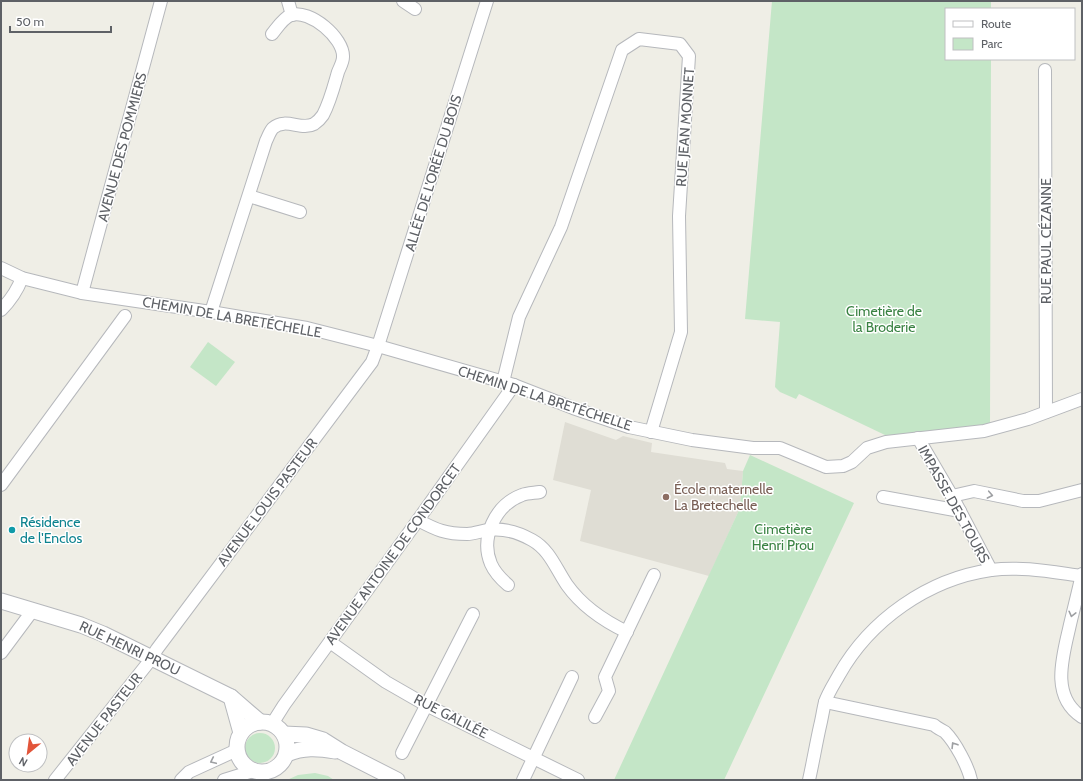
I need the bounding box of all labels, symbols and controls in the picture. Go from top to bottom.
scale bar [10,8,111,34]
legend [945,8,1075,60]
text: 50 m [16,14,44,29]
text: Route [981,16,1011,31]
text: Parc [981,36,1003,51]
street label: RUE JEAN MONNET [672,66,698,187]
street label: AVENUE DES POMMIERS [93,70,151,224]
street label: ALLÉE DE L'ORÉE DU BOIS [401,93,465,253]
street label: RUE PAUL CÉZANNE [1037,178,1055,304]
street label: CHEMIN DE LA BRETÉCHELLE [141,292,323,342]
park label: Cimetière de la Broderie [846,302,922,336]
street label: CHEMIN DE LA BRETÉCHELLE [456,361,634,435]
street label: AVENUE LOUIS PASTEUR [213,434,321,570]
street label: IMPASSE DES TOURS [914,442,994,566]
street label: AVENUE ANTOINE DE CONDORCET [321,460,465,648]
place label: École maternelle La Bretechelle [674,480,773,514]
one-way arrow [987,490,994,498]
marker: École maternelle La Bretechelle [661,492,671,502]
place label: Résidence de l'Enclos [20,513,82,547]
park label: Cimetière Henri Prou [752,520,814,554]
marker: Résidence de l'Enclos [7,525,17,535]
one-way arrow [1069,611,1077,617]
street label: RUE HENRI PROU [77,617,183,679]
street label: AVENUE PASTEUR [62,668,146,769]
street label: RUE GALILÉE [411,690,491,742]
north arrow [8,733,48,773]
one-way arrow [952,742,959,749]
text: N [16,754,30,770]
one-way arrow [210,756,218,764]

